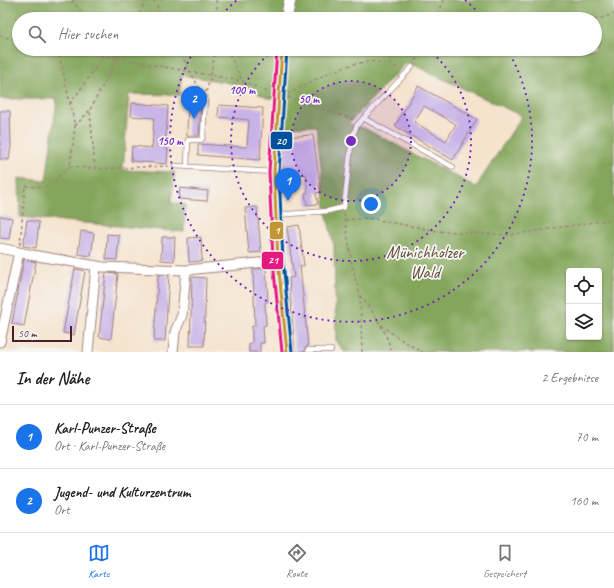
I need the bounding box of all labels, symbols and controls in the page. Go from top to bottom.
search box [12,12,602,56]
icon: search [26,23,48,45]
text: Hier suchen [58,25,118,44]
text: 100 m [229,82,256,98]
pin: 2 [181,86,207,119]
text: 50 m [299,91,320,107]
line badge: 20 [270,131,293,150]
text: 150 m [157,133,184,149]
text: 20 [276,134,287,148]
centre of rings [344,134,358,148]
pin: 1 [275,168,301,201]
your location [361,194,381,214]
line badge: 1 [269,221,284,240]
text: 1 [275,223,281,237]
park label: Münichholzer Wald [387,242,465,283]
line badge: 21 [261,251,284,270]
text: 21 [268,253,279,267]
map controls [566,268,602,340]
button: locate [566,268,602,304]
button: layers [566,304,602,340]
scale bar [12,324,72,343]
text: 50 m [18,326,37,340]
text: In der Nähe [16,368,89,389]
text: 2 Ergebnisse [542,370,598,386]
text: Karl-Punzer-Straße [54,419,155,438]
text: 1 [26,429,32,445]
text: 70 m [576,429,598,445]
text: Ort · Karl-Punzer-Straße [54,438,165,454]
text: Jugend- und Kulturzentrum [54,483,190,502]
text: 2 [26,493,32,509]
text: 160 m [570,493,598,509]
text: Ort [54,502,69,518]
tab: Karte [88,542,110,580]
tab: Route [286,542,308,580]
tab: Gespeichert [483,542,526,580]

